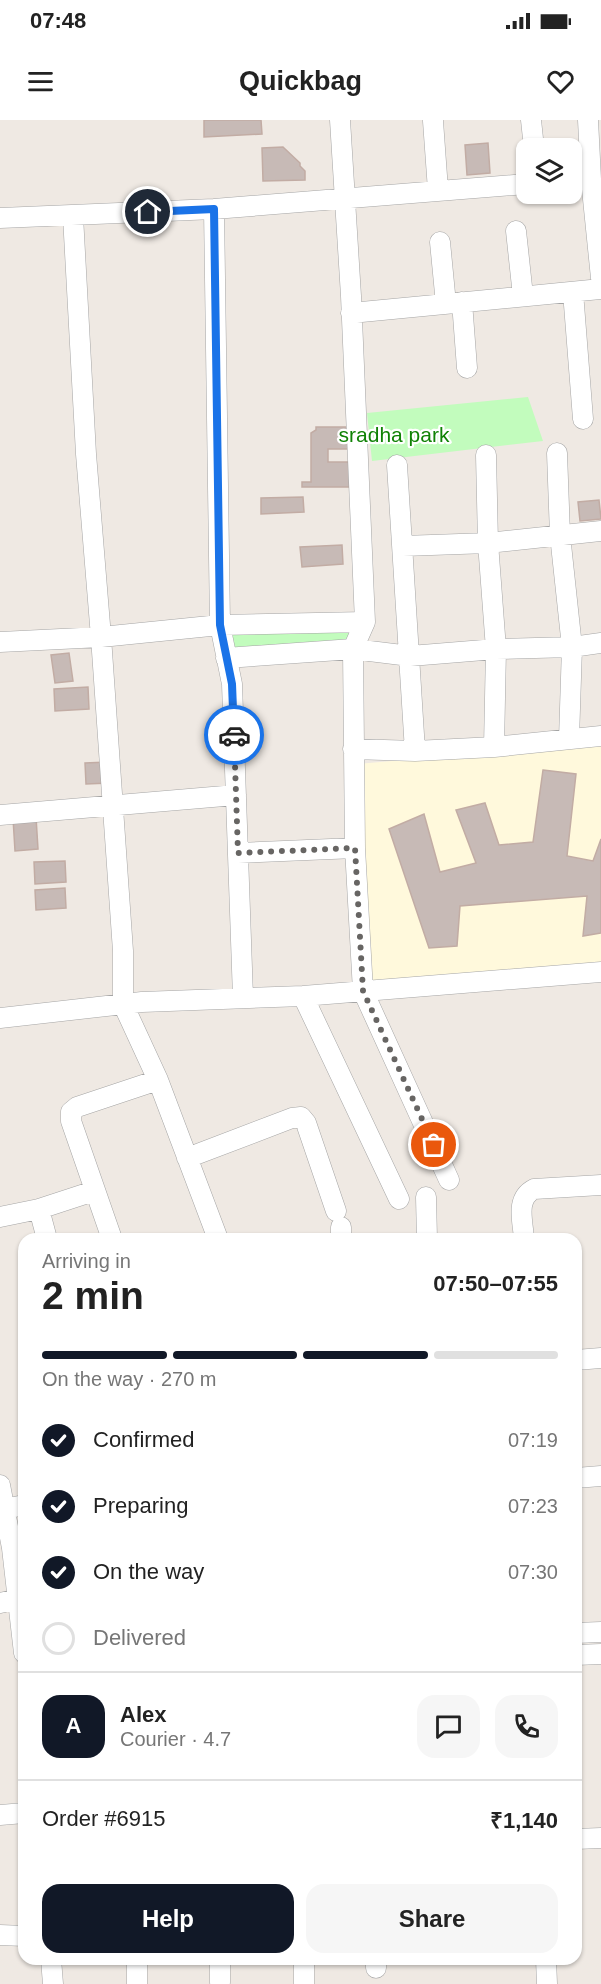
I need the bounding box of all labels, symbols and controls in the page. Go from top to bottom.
text: 07:48 [30,8,86,33]
icon: menu [24,65,57,98]
icon: heart [544,65,577,98]
text: Quickbag [239,66,362,96]
map controls [516,138,582,204]
button: layers [516,138,582,204]
pin [122,186,173,237]
icon: home [131,195,164,228]
park label: sradha park [339,423,450,446]
courier [204,705,264,765]
icon: car [218,719,251,752]
pin [408,1119,459,1170]
icon: bag [417,1128,450,1161]
text: Arriving in [42,1250,131,1272]
text: 07:50–07:55 [433,1271,558,1296]
text: 2 min [42,1274,144,1317]
text: On the way · 270 m [42,1368,217,1390]
icon: check [42,1424,75,1457]
text: Confirmed [93,1427,194,1452]
text: 07:19 [508,1429,558,1451]
icon: check [42,1490,75,1523]
text: Preparing [93,1493,188,1518]
text: 07:23 [508,1495,558,1517]
icon: check [42,1556,75,1589]
text: On the way [93,1559,204,1584]
text: 07:30 [508,1561,558,1583]
text: Delivered [93,1625,186,1650]
button: chat [417,1695,480,1758]
button: phone [495,1695,558,1758]
text: Alex [120,1702,166,1727]
text: A [66,1713,81,1738]
text: Courier · 4.7 [120,1728,231,1750]
text: Order #6915 [42,1806,166,1831]
text: ₹1,140 [490,1808,558,1833]
button: Help [42,1884,294,1953]
button: Share [306,1884,558,1953]

